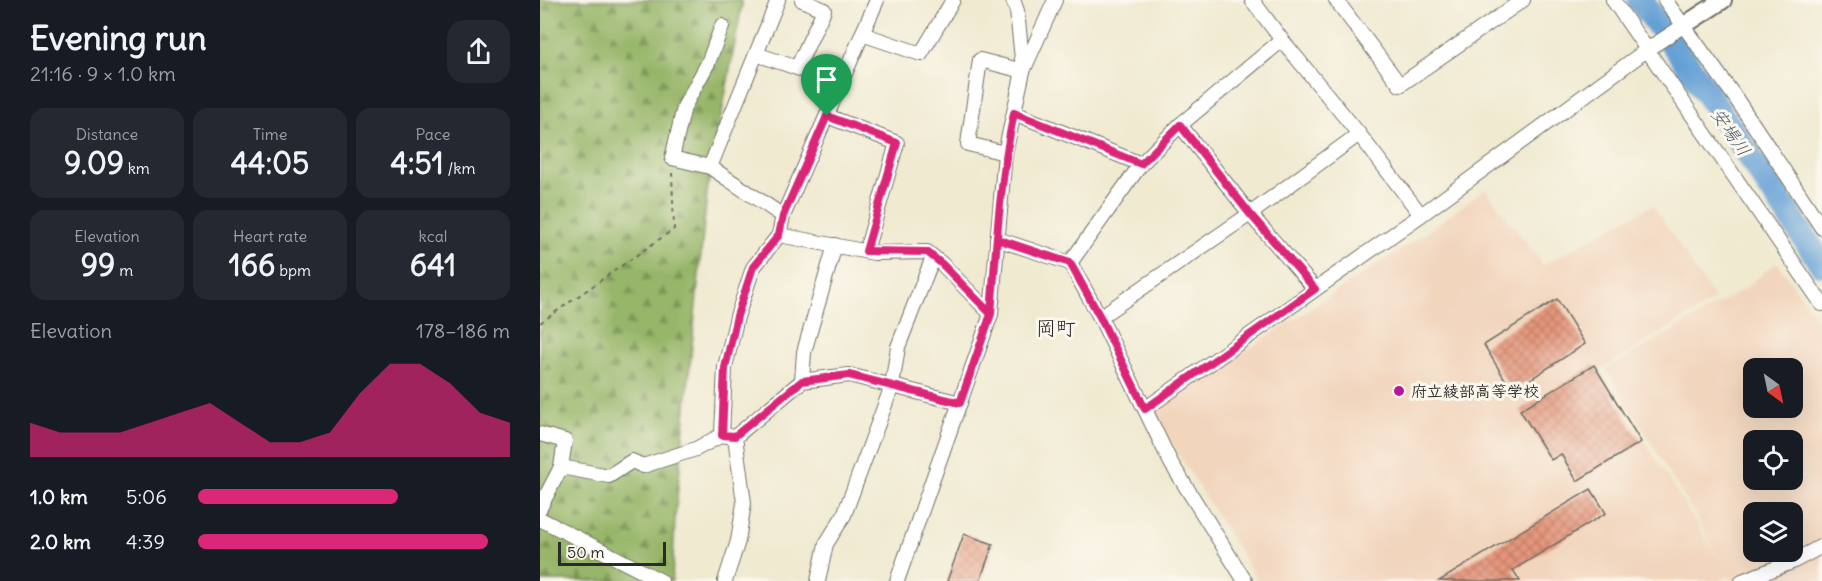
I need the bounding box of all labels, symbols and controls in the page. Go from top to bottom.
text: Evening run [30,17,206,59]
button: share [447,20,510,83]
pin [801,54,852,116]
text: 21:16 · 9 × 1.0 km [30,61,176,86]
icon: arrive [810,63,843,96]
water label: 安場川 [1706,103,1756,161]
text: Distance [76,124,138,144]
text: Time [253,124,287,144]
text: Pace [416,124,450,144]
text: 9.09 [64,144,124,182]
text: 44:05 [231,144,309,182]
text: 4:51 [390,144,444,182]
text: km [124,158,150,178]
text: /km [444,158,476,178]
text: Elevation [74,226,140,246]
text: Heart rate [233,226,307,246]
text: kcal [419,226,447,246]
text: 99 [81,246,115,284]
text: 166 [229,246,275,284]
text: 641 [410,246,456,284]
text: m [115,260,133,280]
text: bpm [275,260,311,280]
district label: 岡町 [1036,315,1076,340]
text: Elevation [30,318,112,343]
text: 178–186 m [416,318,510,343]
north arrow [1743,358,1803,418]
map controls [1743,358,1803,562]
place label: 府立綾部高等学校 [1411,381,1539,401]
marker: 府立綾部高等学校 [1392,384,1406,398]
button: locate [1743,430,1803,490]
text: 1.0 km [30,484,88,509]
text: 5:06 [126,484,167,509]
button: layers [1743,502,1803,562]
text: 2.0 km [30,529,91,554]
text: 4:39 [126,529,165,554]
scale bar [558,539,666,566]
text: 50 m [567,542,605,562]

